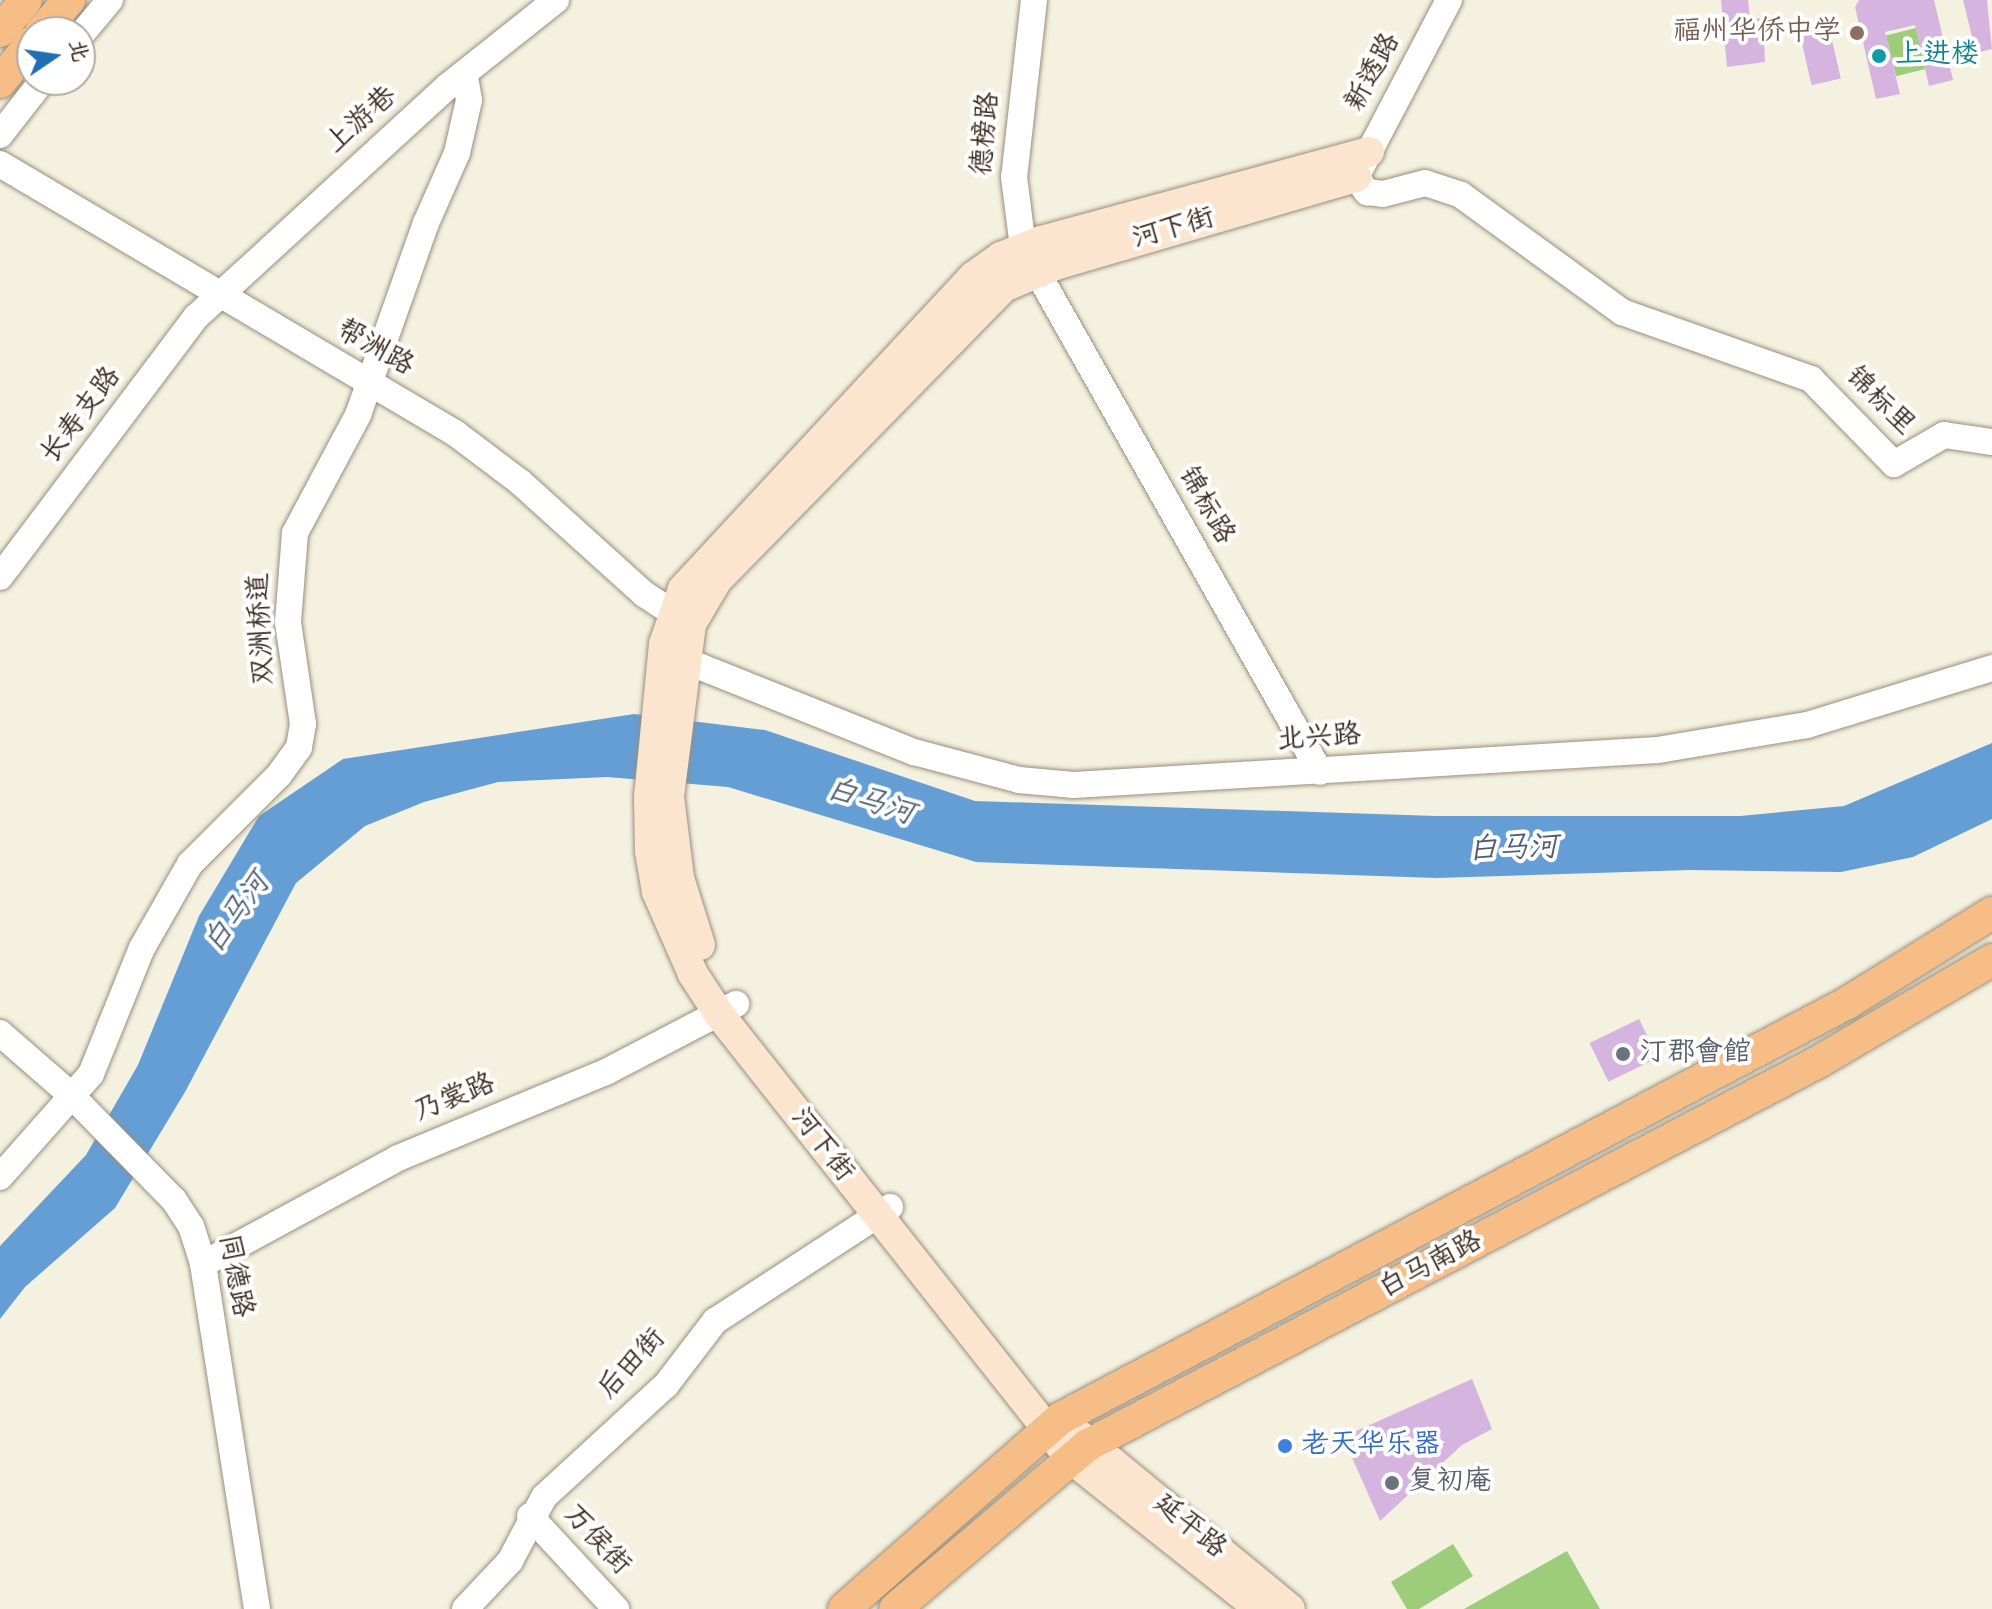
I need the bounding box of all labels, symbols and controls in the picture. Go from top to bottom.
north arrow [16,16,96,96]
place label: 福州华侨中学 [1673,16,1841,50]
marker: 福州华侨中学 [1848,24,1866,42]
street label: 新透路 [1339,28,1409,118]
text: 北 [59,37,96,65]
place label: 上进楼 [1895,39,1979,73]
marker: 上进楼 [1870,47,1888,65]
street label: 上游巷 [320,80,404,162]
street label: 德榜路 [967,91,1007,177]
street label: 河下街 [1129,202,1219,258]
street label: 帮洲路 [329,314,419,384]
street label: 锦标里 [1837,360,1921,444]
street label: 长寿支路 [35,361,129,471]
street label: 锦标路 [1169,461,1241,551]
street label: 双洲桥道 [243,572,283,686]
street label: 北兴路 [1276,719,1362,759]
water label: 白马河 [822,772,918,834]
water label: 白马河 [1467,830,1559,870]
water label: 白马河 [197,867,279,961]
place label: 汀郡會館 [1639,1037,1751,1071]
marker: 汀郡會館 [1614,1045,1632,1063]
street label: 乃裳路 [410,1068,500,1130]
street label: 河下街 [782,1103,860,1189]
street label: 白马南路 [1374,1225,1488,1307]
street label: 同德路 [209,1232,259,1320]
street label: 后田街 [592,1323,674,1407]
place label: 老天华乐器 [1301,1429,1441,1463]
marker: 老天华乐器 [1276,1437,1294,1455]
place label: 复初庵 [1408,1466,1492,1500]
marker: 复初庵 [1383,1474,1401,1492]
street label: 延平路 [1146,1488,1232,1566]
street label: 万侯街 [555,1499,637,1583]

